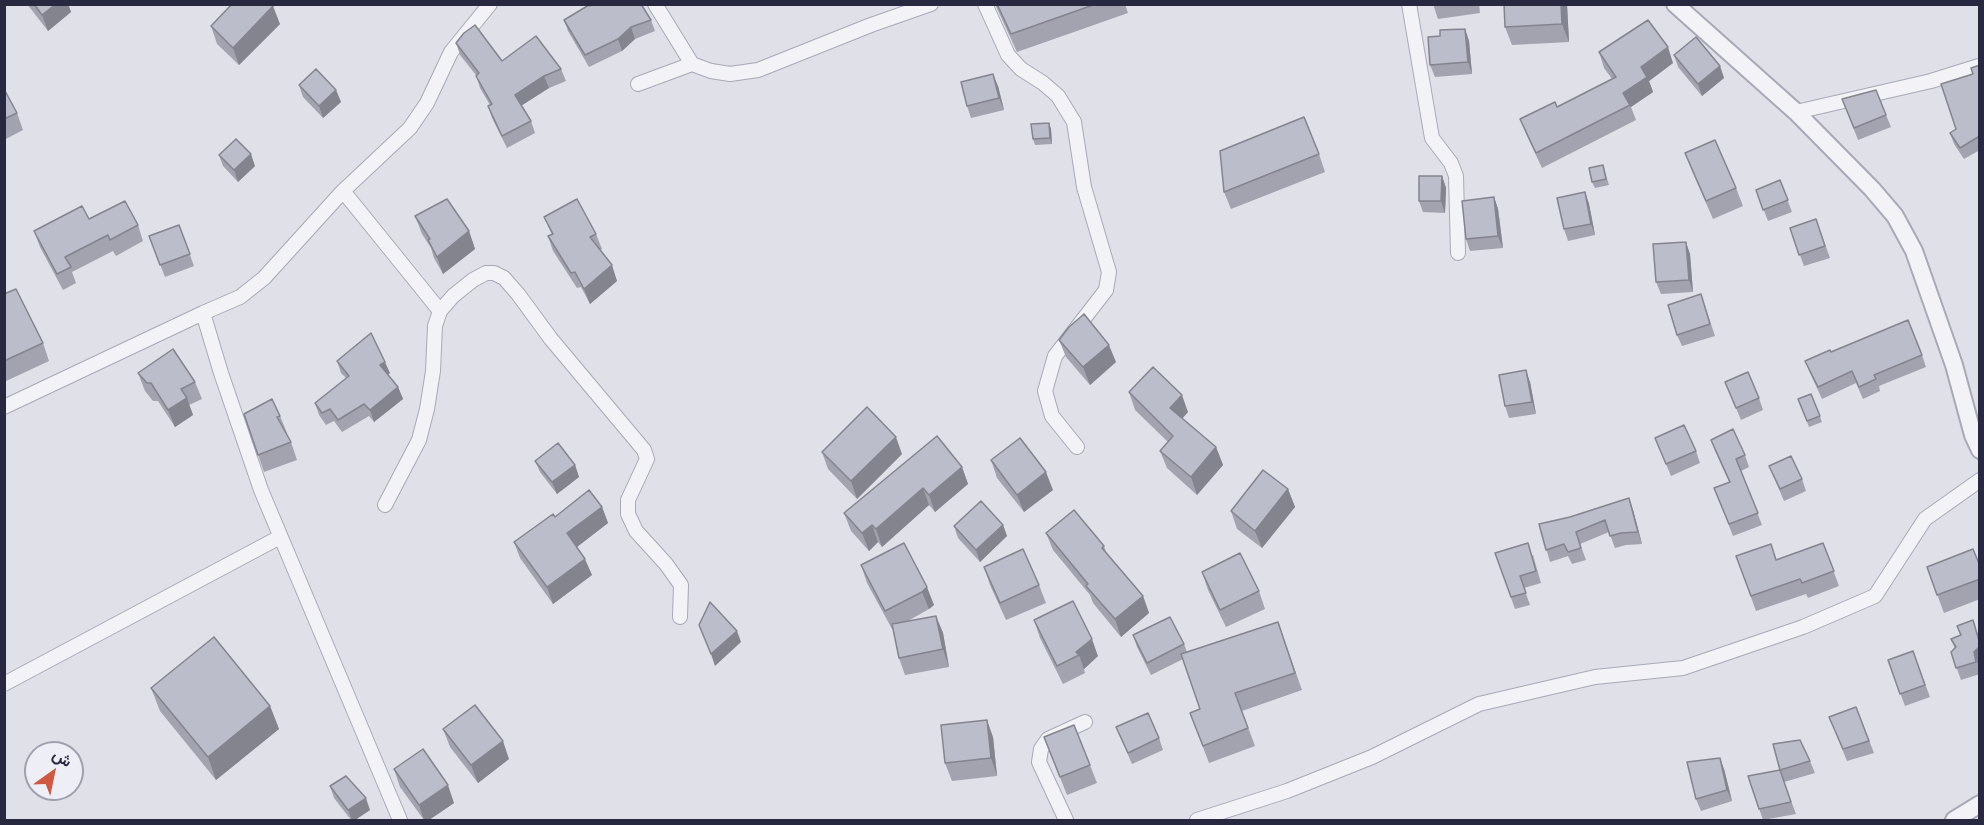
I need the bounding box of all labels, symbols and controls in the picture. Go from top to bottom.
north arrow [24,741,84,801]
text: ش [49,743,77,772]

